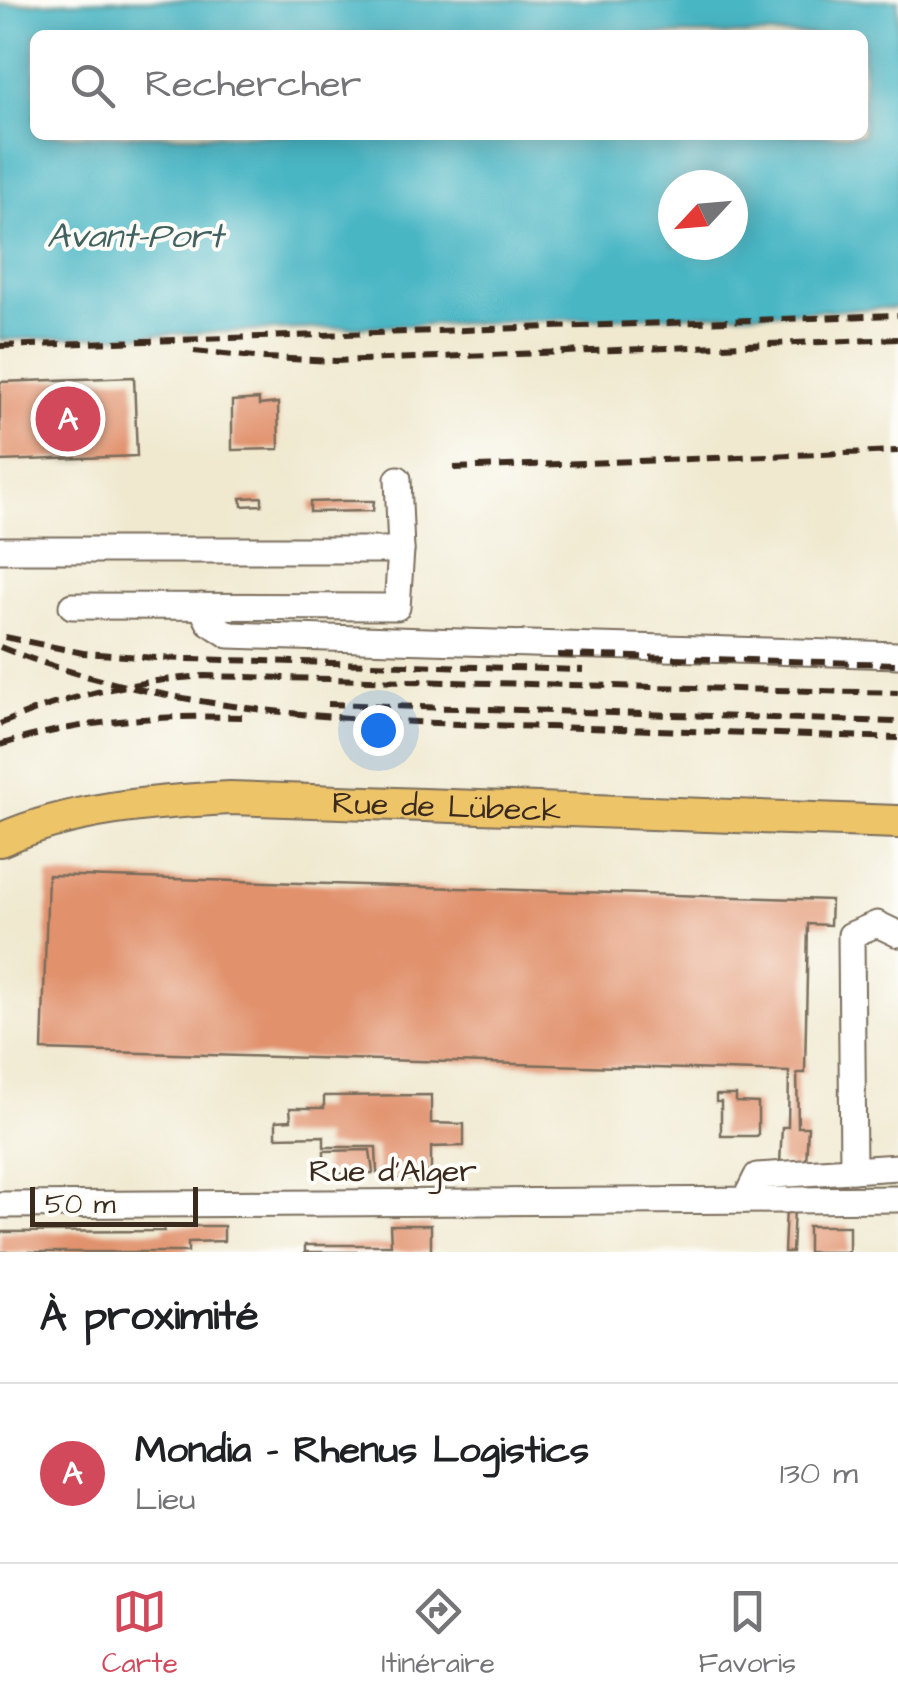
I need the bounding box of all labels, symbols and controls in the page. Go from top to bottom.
search box [30,30,868,140]
icon: search [65,58,120,113]
text: Rechercher [145,59,361,111]
north arrow [658,170,748,260]
water label: Avant-Port [47,212,227,261]
pin: A [36,382,100,456]
your location [353,705,404,756]
street label: Rue de Lübeck [331,781,562,834]
street label: Rue d'Alger [309,1149,477,1194]
scale bar [30,1182,198,1226]
text: 50 m [45,1185,116,1224]
text: À proximité [40,1288,259,1346]
text: Mondia - Rhenus Logistics [135,1425,589,1477]
text: A [62,1451,83,1496]
text: 130 m [780,1451,858,1496]
text: Lieu [135,1477,196,1522]
tab: Carte [102,1584,178,1683]
tab: Itinéraire [381,1584,495,1683]
tab: Favoris [699,1584,796,1683]

